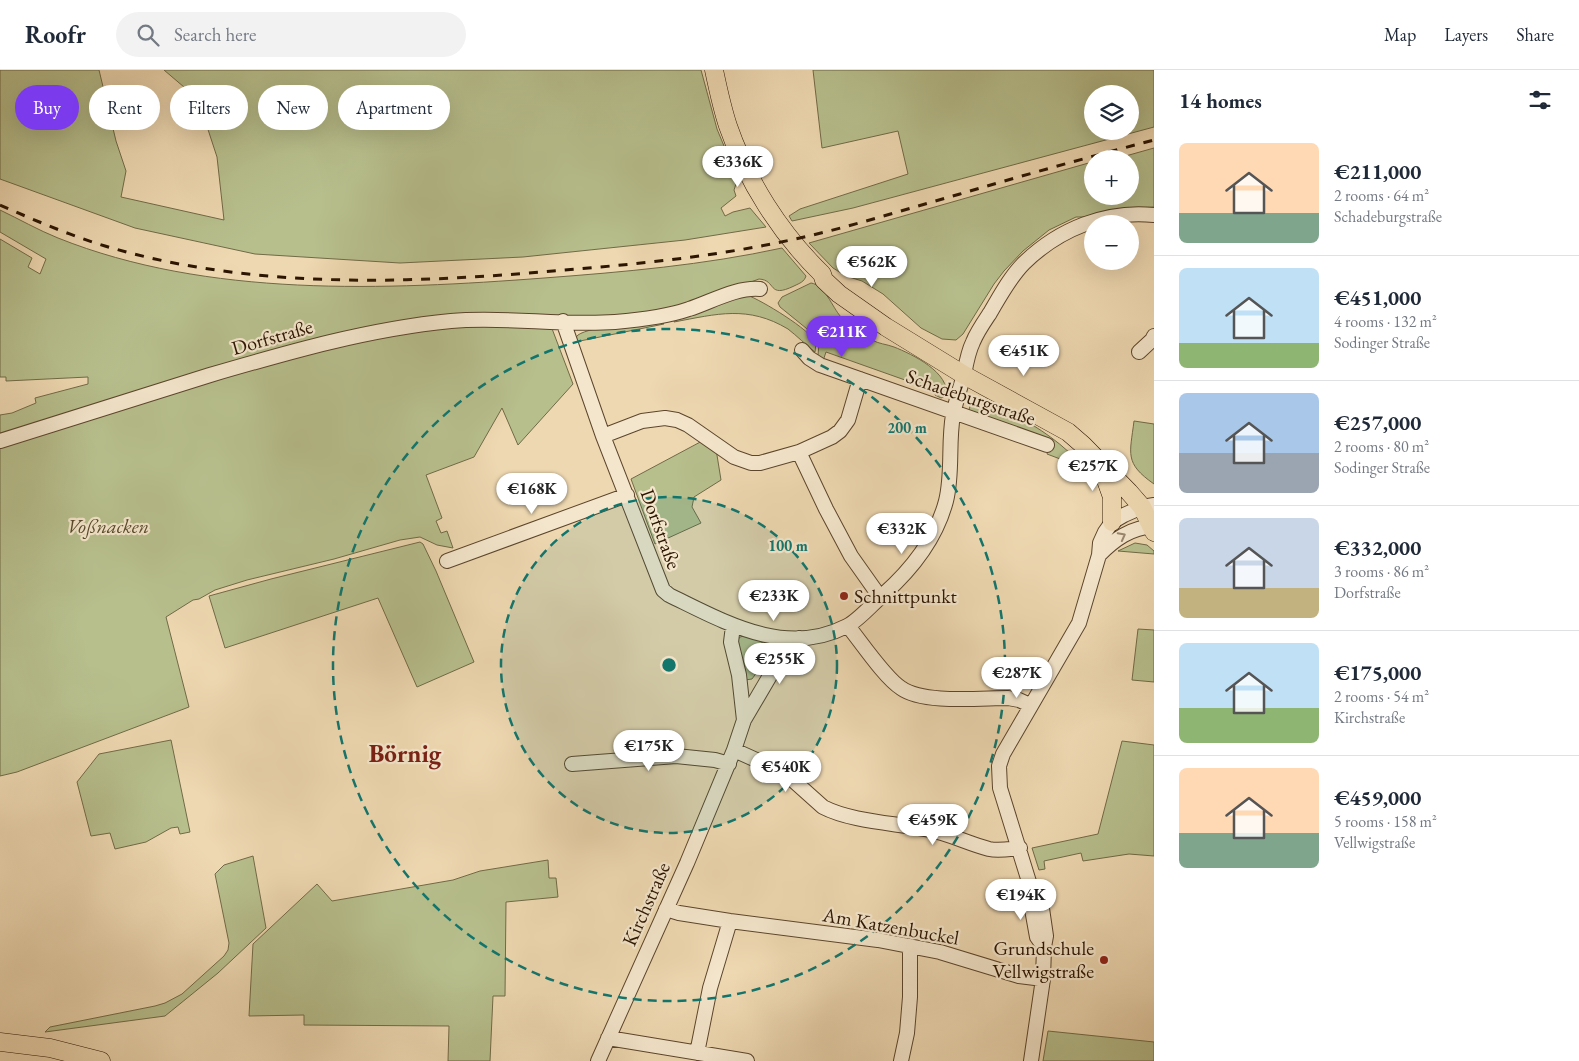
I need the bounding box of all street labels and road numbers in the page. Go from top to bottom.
street label: Dorfstraße [228,313,316,361]
street label: Schadeburgstraße [903,363,1039,431]
street label: Dorfstraße [635,485,688,573]
street label: Kirchstraße [616,858,676,950]
street label: Am Katzenbuckel [820,901,961,951]

